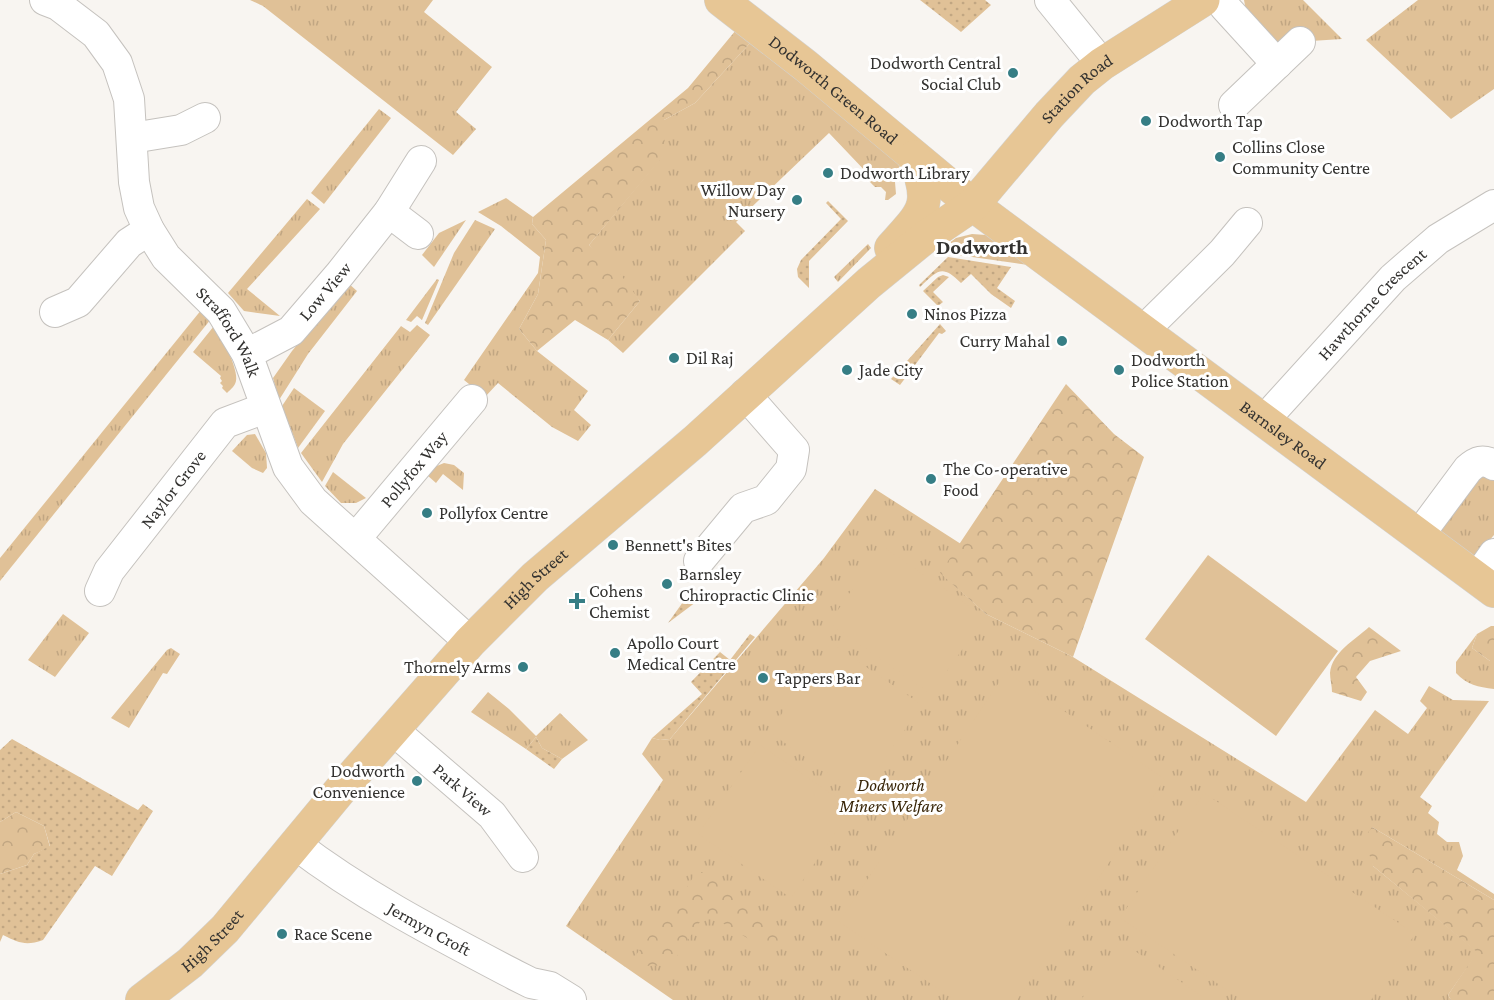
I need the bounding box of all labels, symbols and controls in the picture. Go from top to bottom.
street label: Dodworth Green Road [765,31,903,149]
street label: Station Road [1036,50,1117,127]
place label: Dodworth Central Social Club [870,53,1001,94]
marker: Dodworth Central Social Club [1006,66,1020,80]
place label: Dodworth Tap [1158,111,1263,131]
marker: Dodworth Tap [1139,114,1153,128]
place label: Collins Close Community Centre [1232,137,1370,178]
marker: Collins Close Community Centre [1213,150,1227,164]
place label: Dodworth Library [840,163,971,183]
marker: Dodworth Library [821,166,835,180]
place label: Willow Day Nursery [701,180,786,221]
marker: Willow Day Nursery [790,193,804,207]
district label: Dodworth [936,235,1028,259]
street label: Hawthorne Crescent [1314,243,1431,364]
street label: Low View [295,258,356,324]
street label: Strafford Walk [192,282,265,380]
place label: Ninos Pizza [924,304,1007,324]
marker: Ninos Pizza [905,307,919,321]
place label: Curry Mahal [959,331,1050,351]
marker: Curry Mahal [1055,334,1069,348]
place label: Dil Raj [686,348,733,369]
place label: Dodworth Police Station [1131,350,1229,391]
marker: Dil Raj [667,351,681,365]
place label: Jade City [857,360,924,380]
marker: Jade City [840,363,854,377]
marker: Dodworth Police Station [1112,363,1126,377]
street label: Barnsley Road [1236,396,1331,474]
street label: Pollyfox Way [376,426,452,511]
street label: Naylor Grove [136,446,210,532]
place label: The Co-operative Food [943,459,1068,500]
marker: The Co-operative Food [924,472,938,486]
place label: Pollyfox Centre [439,503,548,523]
marker: Pollyfox Centre [420,506,434,520]
place label: Bennett's Bites [625,535,732,555]
marker: Bennett's Bites [606,538,620,552]
street label: High Street [499,543,572,613]
place label: Barnsley Chiropractic Clinic [679,564,814,605]
marker: Barnsley Chiropractic Clinic [660,577,674,591]
place label: Cohens Chemist [589,581,650,622]
marker: Cohens Chemist [570,594,584,608]
place label: Apollo Court Medical Centre [627,633,736,674]
marker: Apollo Court Medical Centre [608,646,622,660]
place label: Thornely Arms [404,657,511,677]
marker: Thornely Arms [516,660,530,674]
place label: Tappers Bar [775,668,861,688]
marker: Tappers Bar [756,671,770,685]
street label: Park View [429,759,497,821]
place label: Dodworth Convenience [313,761,405,802]
marker: Dodworth Convenience [410,774,424,788]
park label: Dodworth Miners Welfare [838,775,943,816]
street label: Jermyn Croft [382,897,475,960]
street label: High Street [177,904,248,976]
place label: Race Scene [294,924,372,944]
marker: Race Scene [275,927,289,941]

